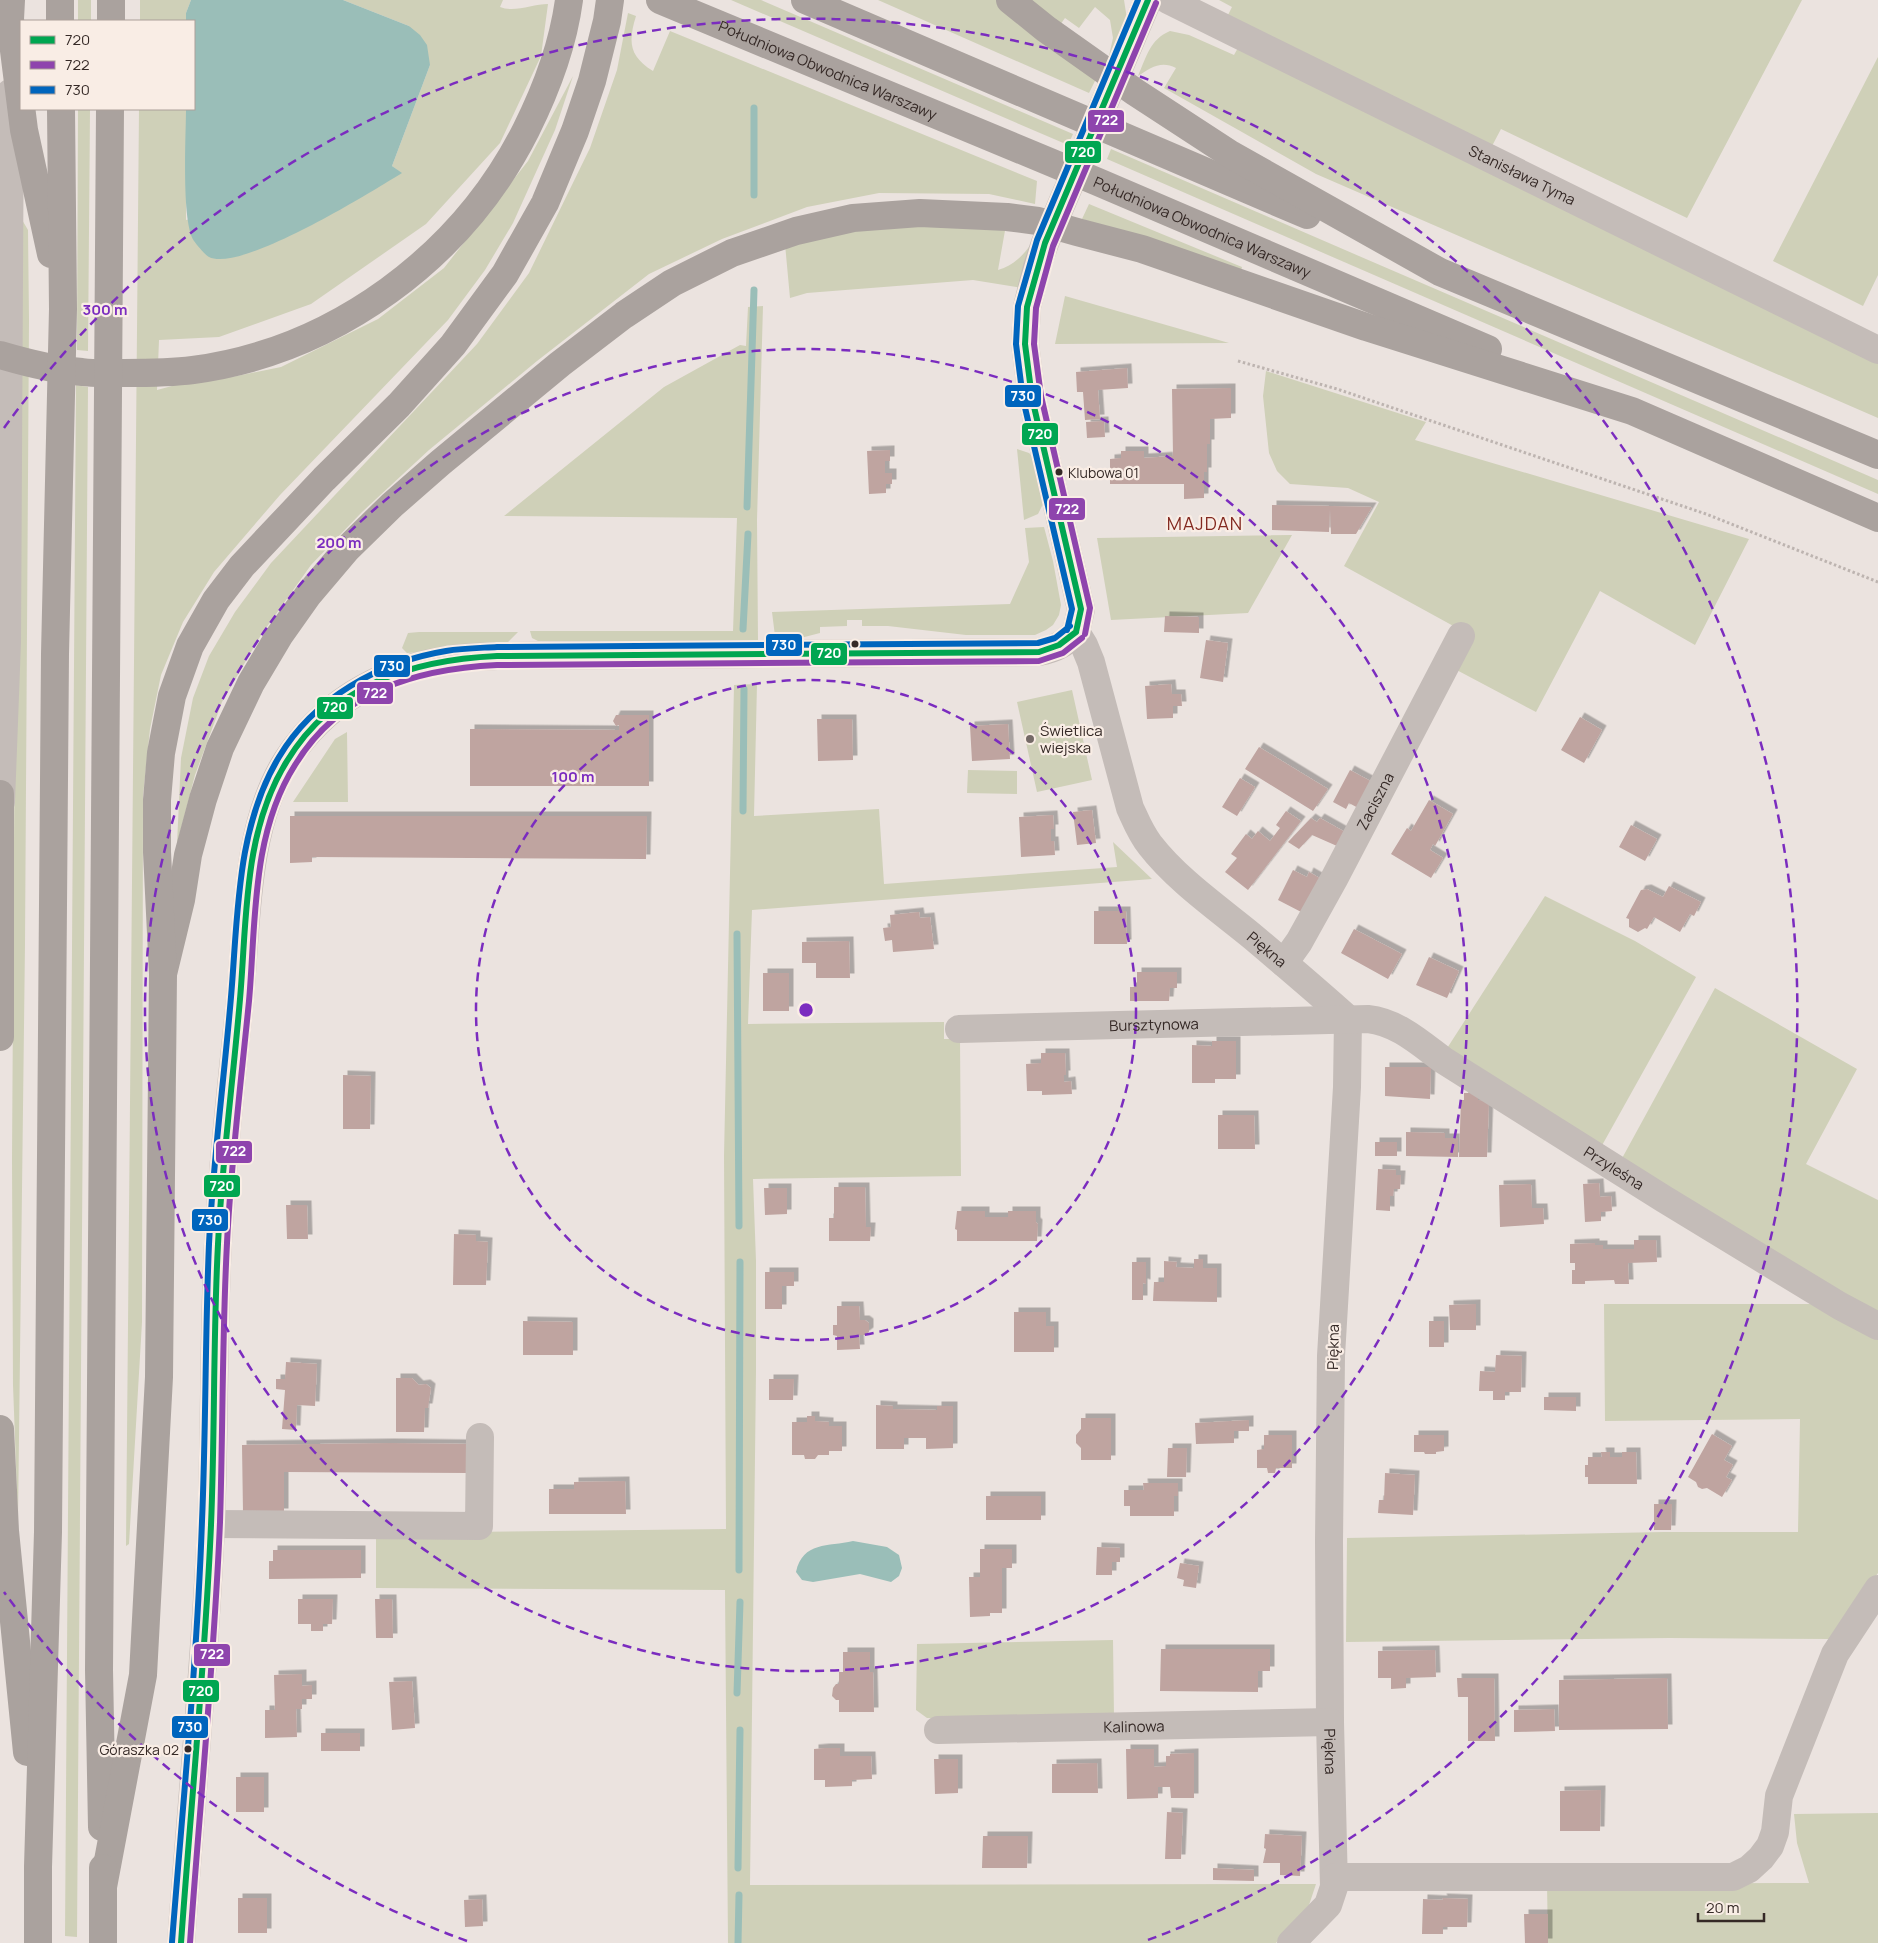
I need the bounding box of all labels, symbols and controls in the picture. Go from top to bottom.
street label: Południowa Obwodnica Warszawy [716,15,941,125]
legend [20,20,195,110]
text: 720 [65,29,90,50]
text: 722 [65,54,90,75]
text: 730 [65,79,90,100]
line badge: 722 [1087,109,1125,133]
text: 722 [1094,110,1118,129]
street label: Stanisława Tyma [1465,139,1579,210]
line badge: 720 [1064,140,1102,164]
text: 720 [1070,142,1096,161]
street label: Południowa Obwodnica Warszawy [1090,171,1315,283]
text: 300 m [83,299,127,320]
line badge: 730 [1004,384,1042,408]
text: 730 [1011,386,1035,405]
line badge: 720 [1021,422,1059,446]
text: 720 [1027,424,1053,443]
place label: Klubowa 01 [1068,463,1139,482]
marker: Klubowa 01 [1054,467,1064,477]
line badge: 722 [1048,497,1086,521]
text: 722 [1055,499,1079,518]
district label: MAJDAN [1167,511,1243,535]
text: 200 m [316,532,362,553]
line badge: 730 [765,633,803,657]
text: 730 [772,635,796,654]
unlabelled marker [850,639,860,649]
line badge: 720 [810,642,848,666]
text: 720 [816,643,842,662]
line badge: 730 [373,654,411,678]
text: 730 [380,656,404,675]
line badge: 722 [356,681,394,705]
text: 722 [363,683,387,702]
line badge: 720 [316,696,354,720]
text: 720 [322,697,348,716]
place label: Świetlica wiejska [1040,720,1103,758]
marker: Świetlica wiejska [1024,733,1036,745]
text: 100 m [552,766,594,787]
street label: Zaciszna [1351,768,1399,833]
street label: Piękna [1243,926,1292,972]
centre of rings [797,1001,815,1019]
street label: Bursztynowa [1109,1013,1199,1036]
line badge: 722 [215,1140,253,1164]
text: 722 [222,1141,246,1160]
street label: Przyleśna [1580,1141,1648,1195]
line badge: 720 [203,1174,241,1198]
text: 720 [209,1176,235,1195]
line badge: 730 [191,1208,229,1232]
text: 730 [198,1210,222,1229]
street label: Piękna [1322,1324,1344,1370]
line badge: 722 [193,1643,231,1667]
text: 722 [200,1644,224,1663]
line badge: 720 [182,1679,220,1703]
text: 720 [188,1681,214,1700]
line badge: 730 [171,1715,209,1739]
street label: Kalinowa [1103,1715,1165,1737]
text: 730 [178,1717,202,1736]
street label: Piękna [1320,1728,1342,1775]
place label: Góraszka 02 [100,1740,179,1759]
marker: Góraszka 02 [183,1744,193,1754]
scale bar [1698,1890,1764,1922]
text: 20 m [1706,1897,1739,1918]

